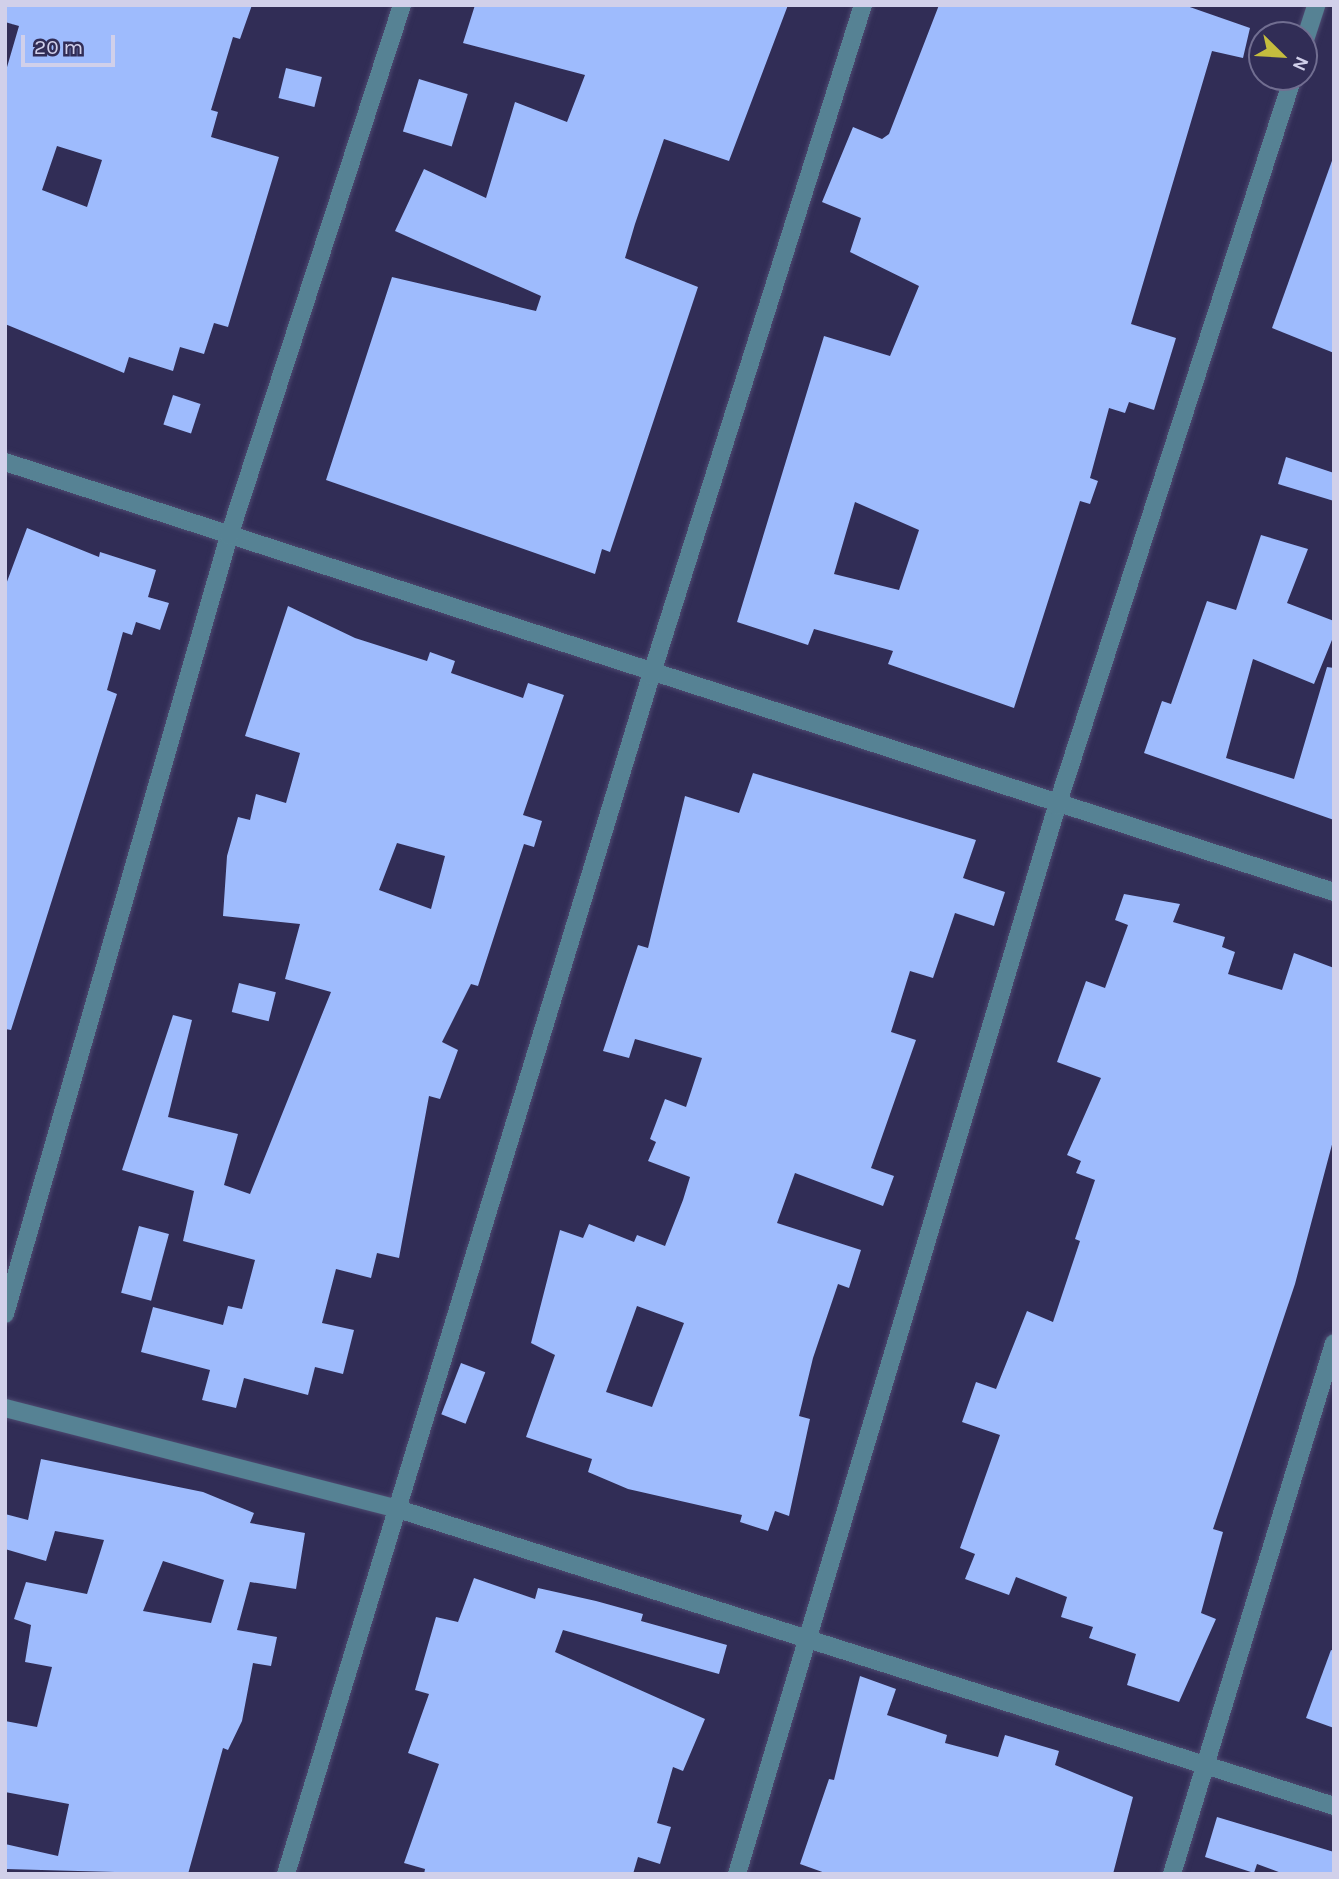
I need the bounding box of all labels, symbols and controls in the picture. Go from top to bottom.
scale bar [24,21,119,65]
north arrow [1248,21,1318,91]
text: 20 m [34,35,83,59]
text: N [1288,53,1313,74]

